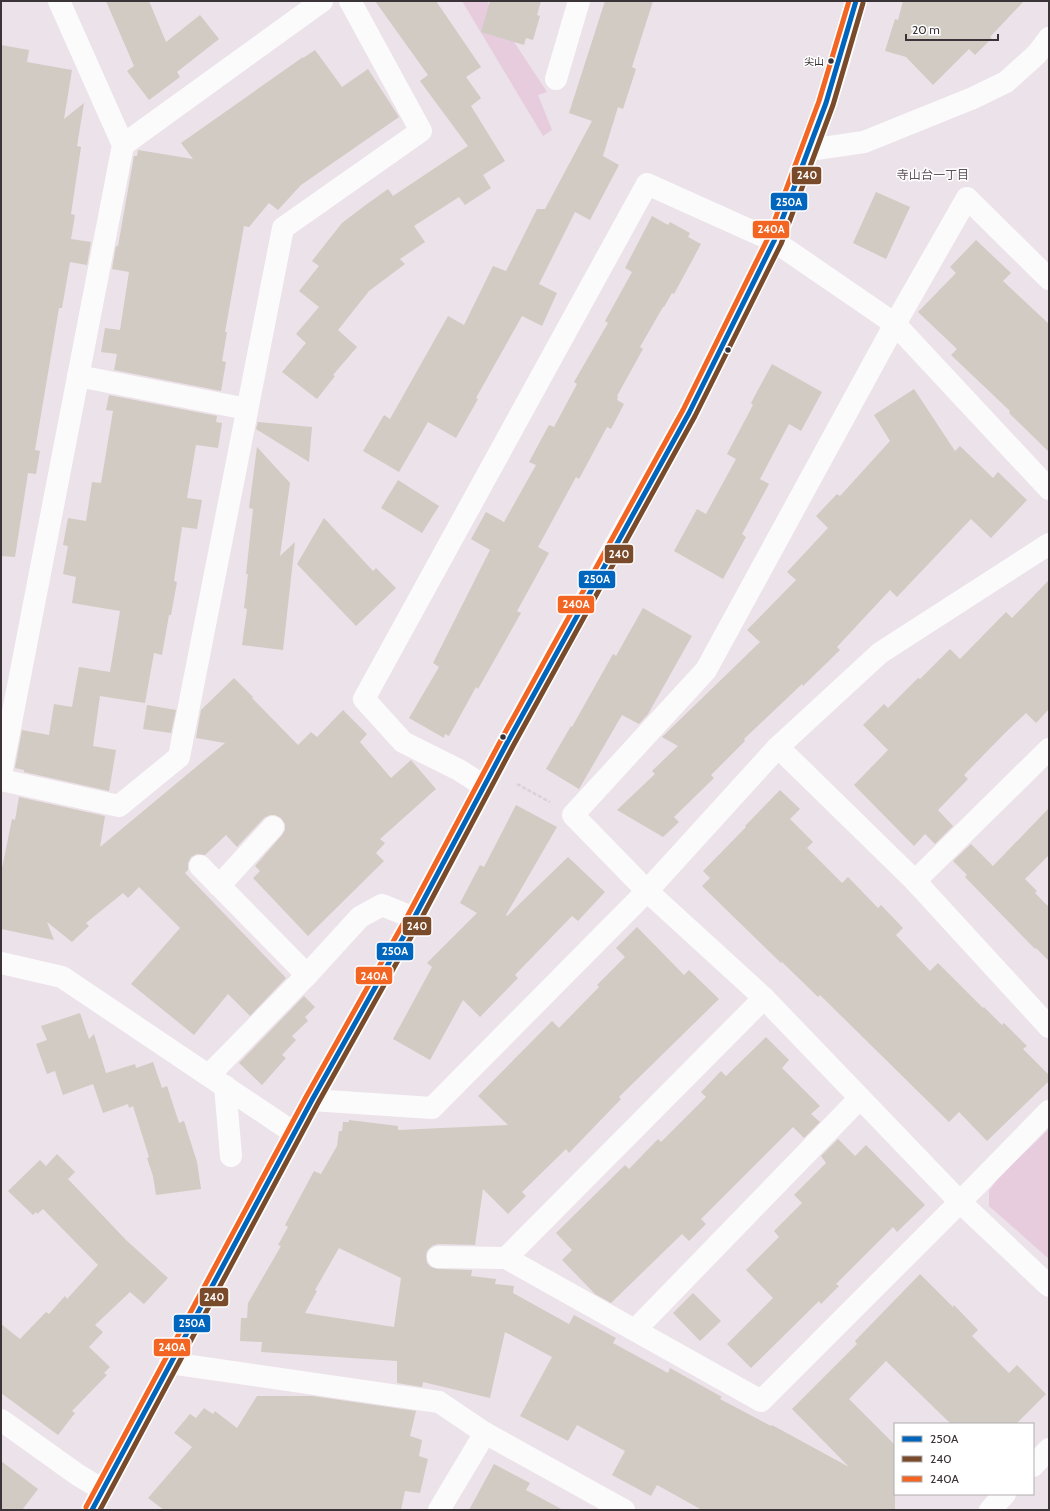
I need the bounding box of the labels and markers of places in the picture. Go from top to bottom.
place label: 尖山 [804,55,824,68]
marker: 尖山 [826,56,836,66]
unlabelled marker [723,345,733,355]
unlabelled marker [498,732,508,742]

